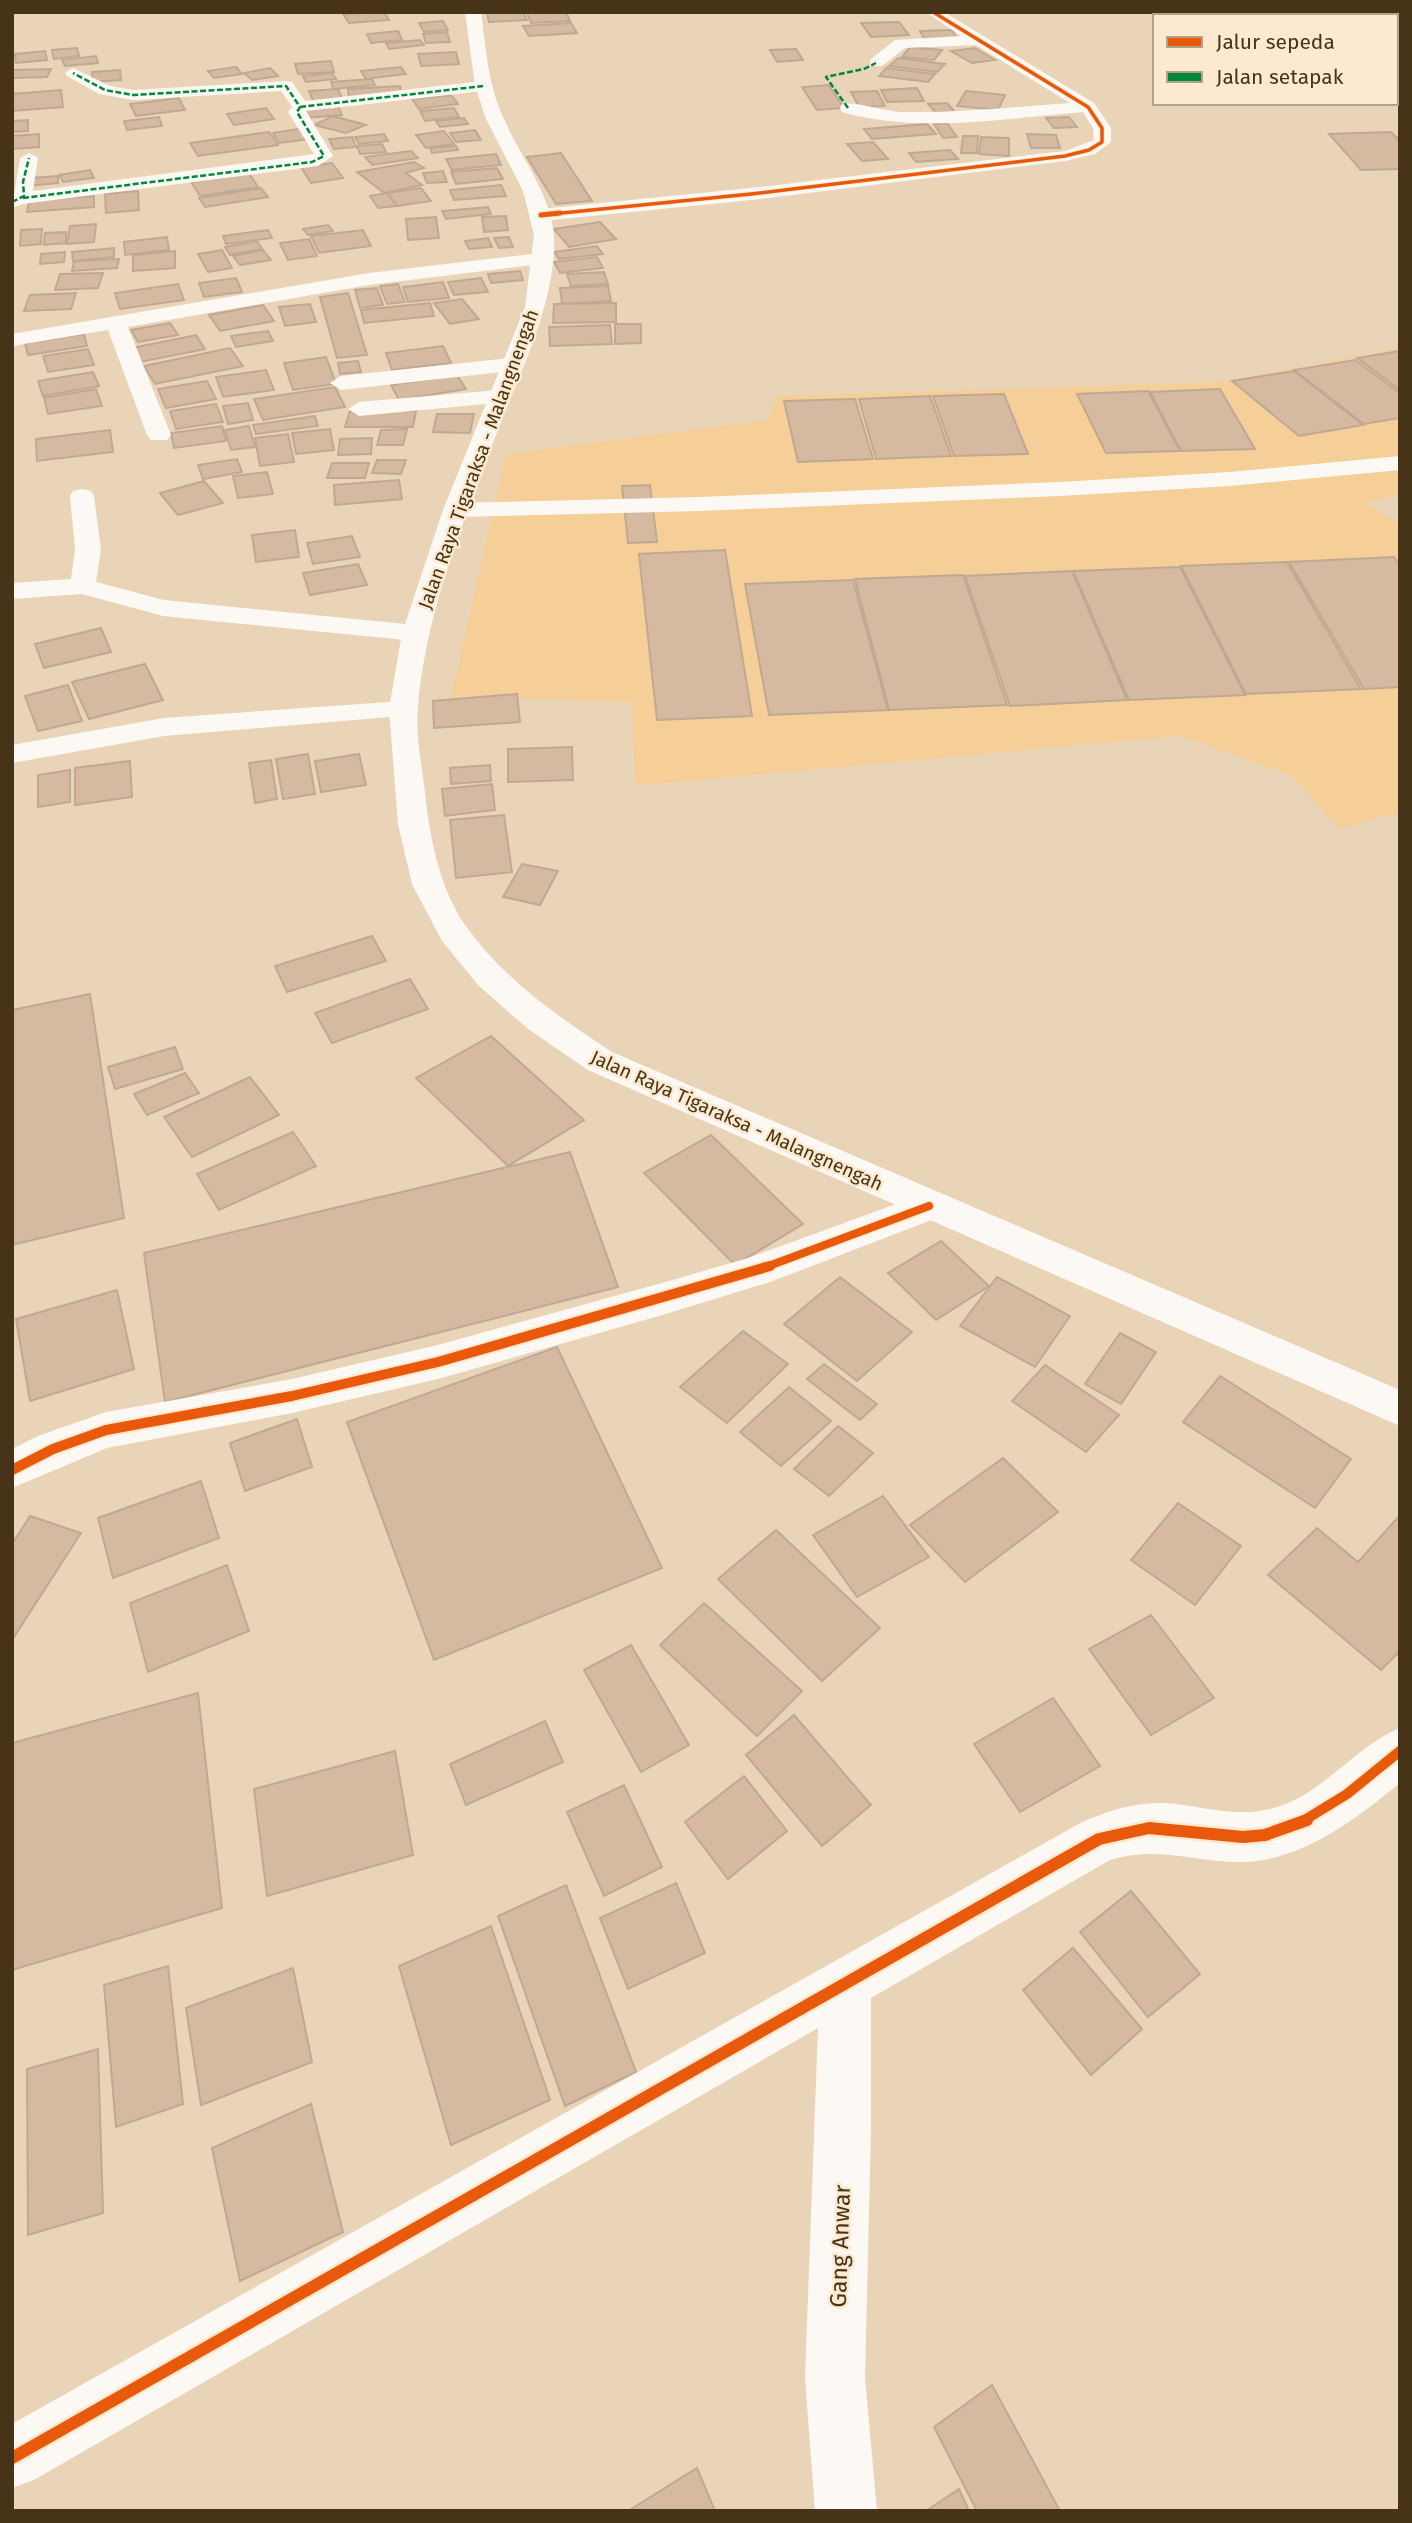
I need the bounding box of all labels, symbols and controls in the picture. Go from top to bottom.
legend [1153,14,1398,105]
text: Jalur sepeda [1216,29,1335,55]
text: Jalan setapak [1216,64,1344,90]
street label: Jalan Raya Tigaraksa - Malangnengah [413,306,544,612]
street label: Jalan Raya Tigaraksa - Malangnengah [587,1045,886,1196]
street label: Gang Anwar [824,2184,856,2308]

